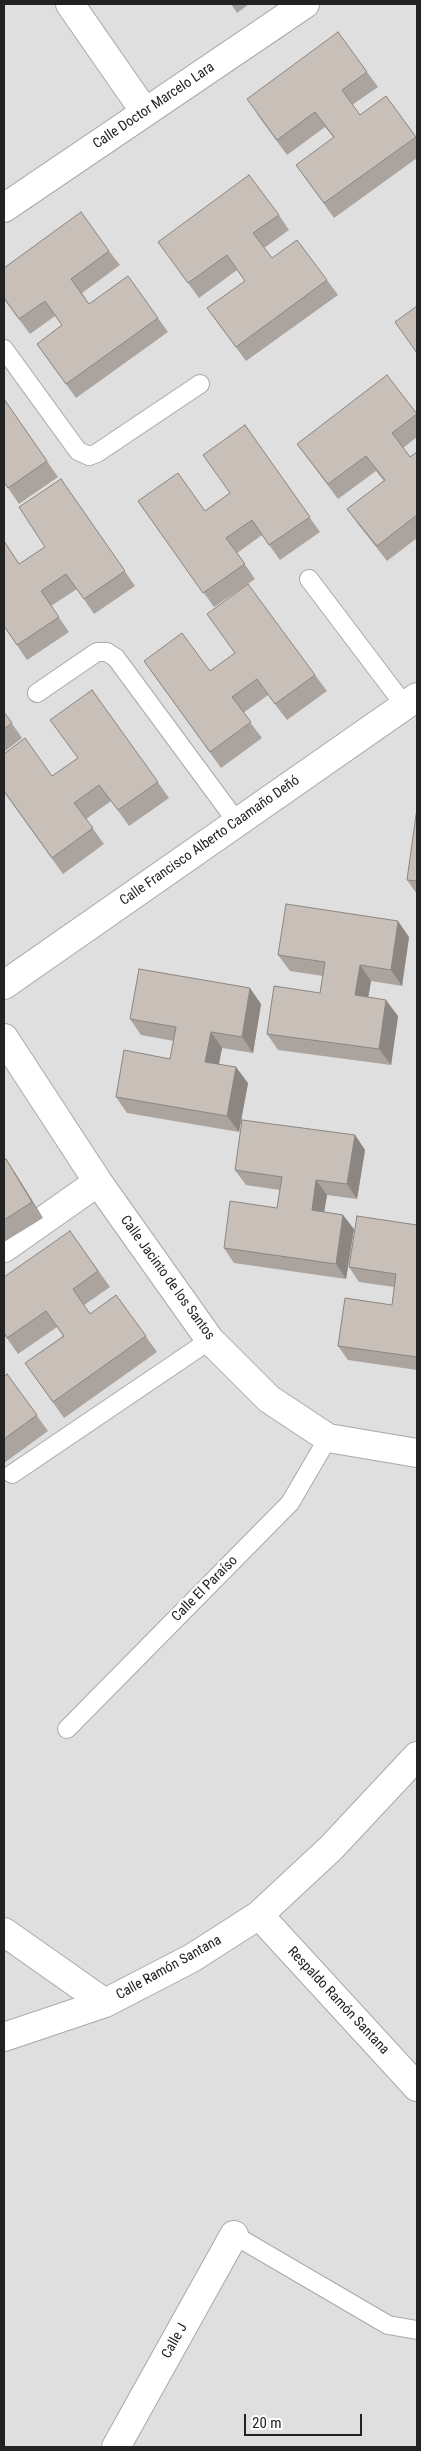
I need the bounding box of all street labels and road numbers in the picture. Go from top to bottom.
street label: Calle Doctor Marcelo Lara [90,59,218,153]
street label: Calle Francisco Alberto Caamaño Deñó [117,772,303,910]
street label: Calle Jacinto de los Santos [116,1212,218,1344]
street label: Calle El Paraíso [169,1553,241,1625]
street label: Calle Ramón Santana [113,1932,225,2004]
street label: Respaldo Ramón Santana [284,1944,392,2058]
street label: Calle J [159,2320,191,2362]

